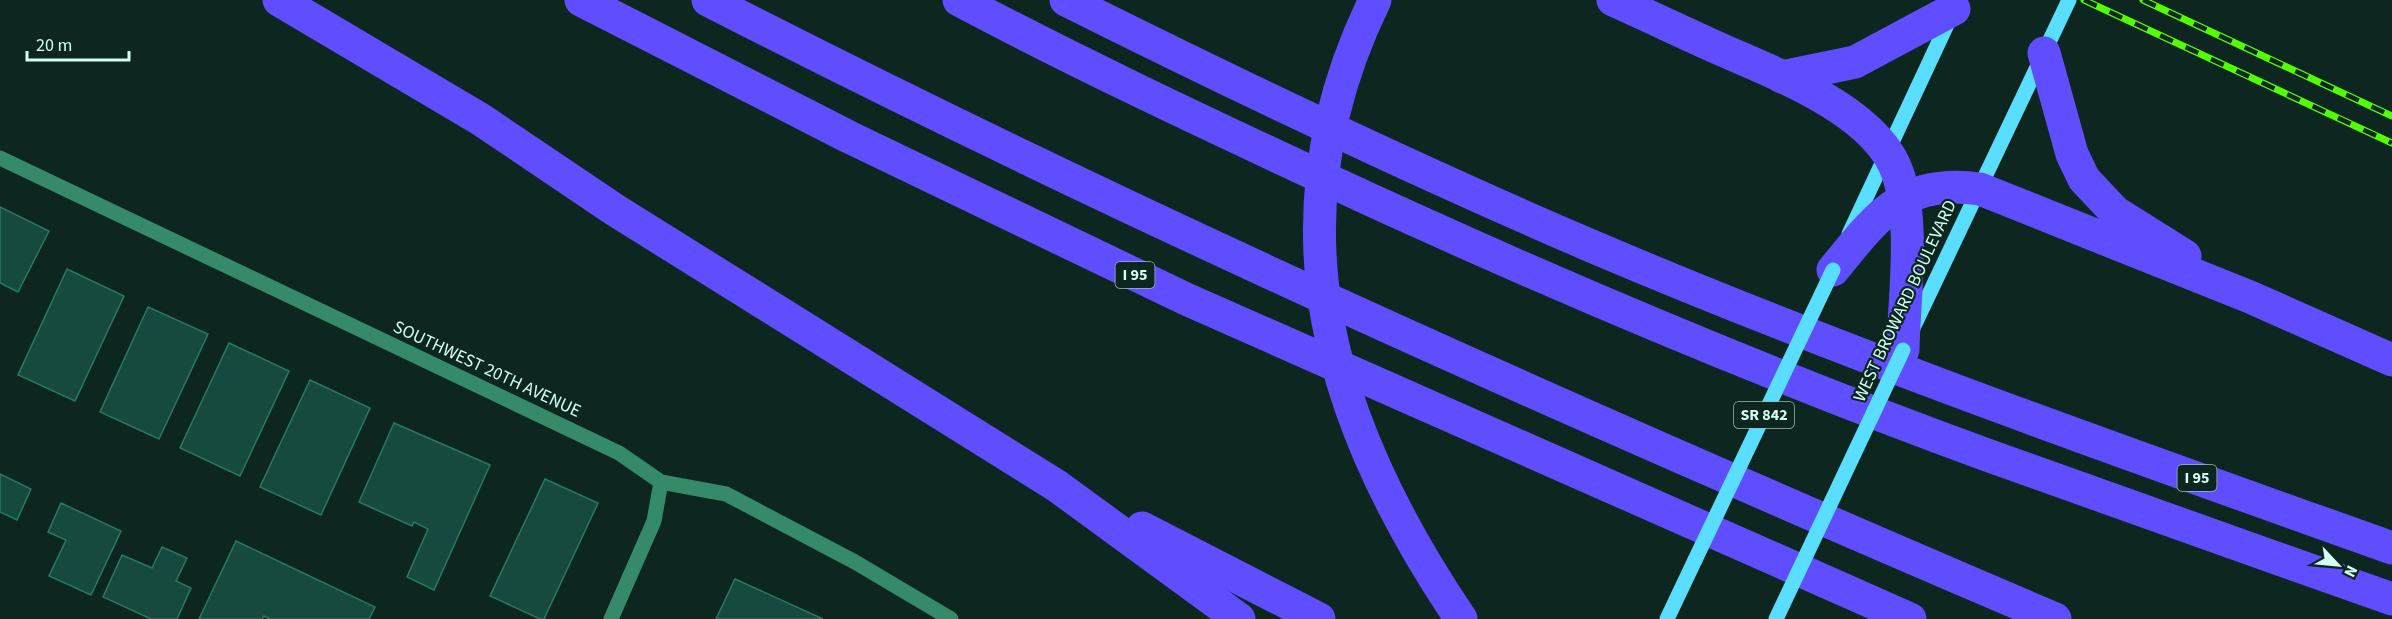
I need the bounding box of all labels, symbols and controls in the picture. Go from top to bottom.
scale bar [27,24,129,62]
text: 20 m [36,33,72,58]
street label: WEST BROWARD BOULEVARD [1847,196,1963,406]
road number: I 95 [1116,262,1154,288]
street label: SOUTHWEST 20TH AVENUE [389,314,585,424]
road number: SR 842 [1734,402,1794,428]
road number: I 95 [2178,465,2216,491]
north arrow [2308,535,2368,595]
text: N [2338,562,2363,581]

